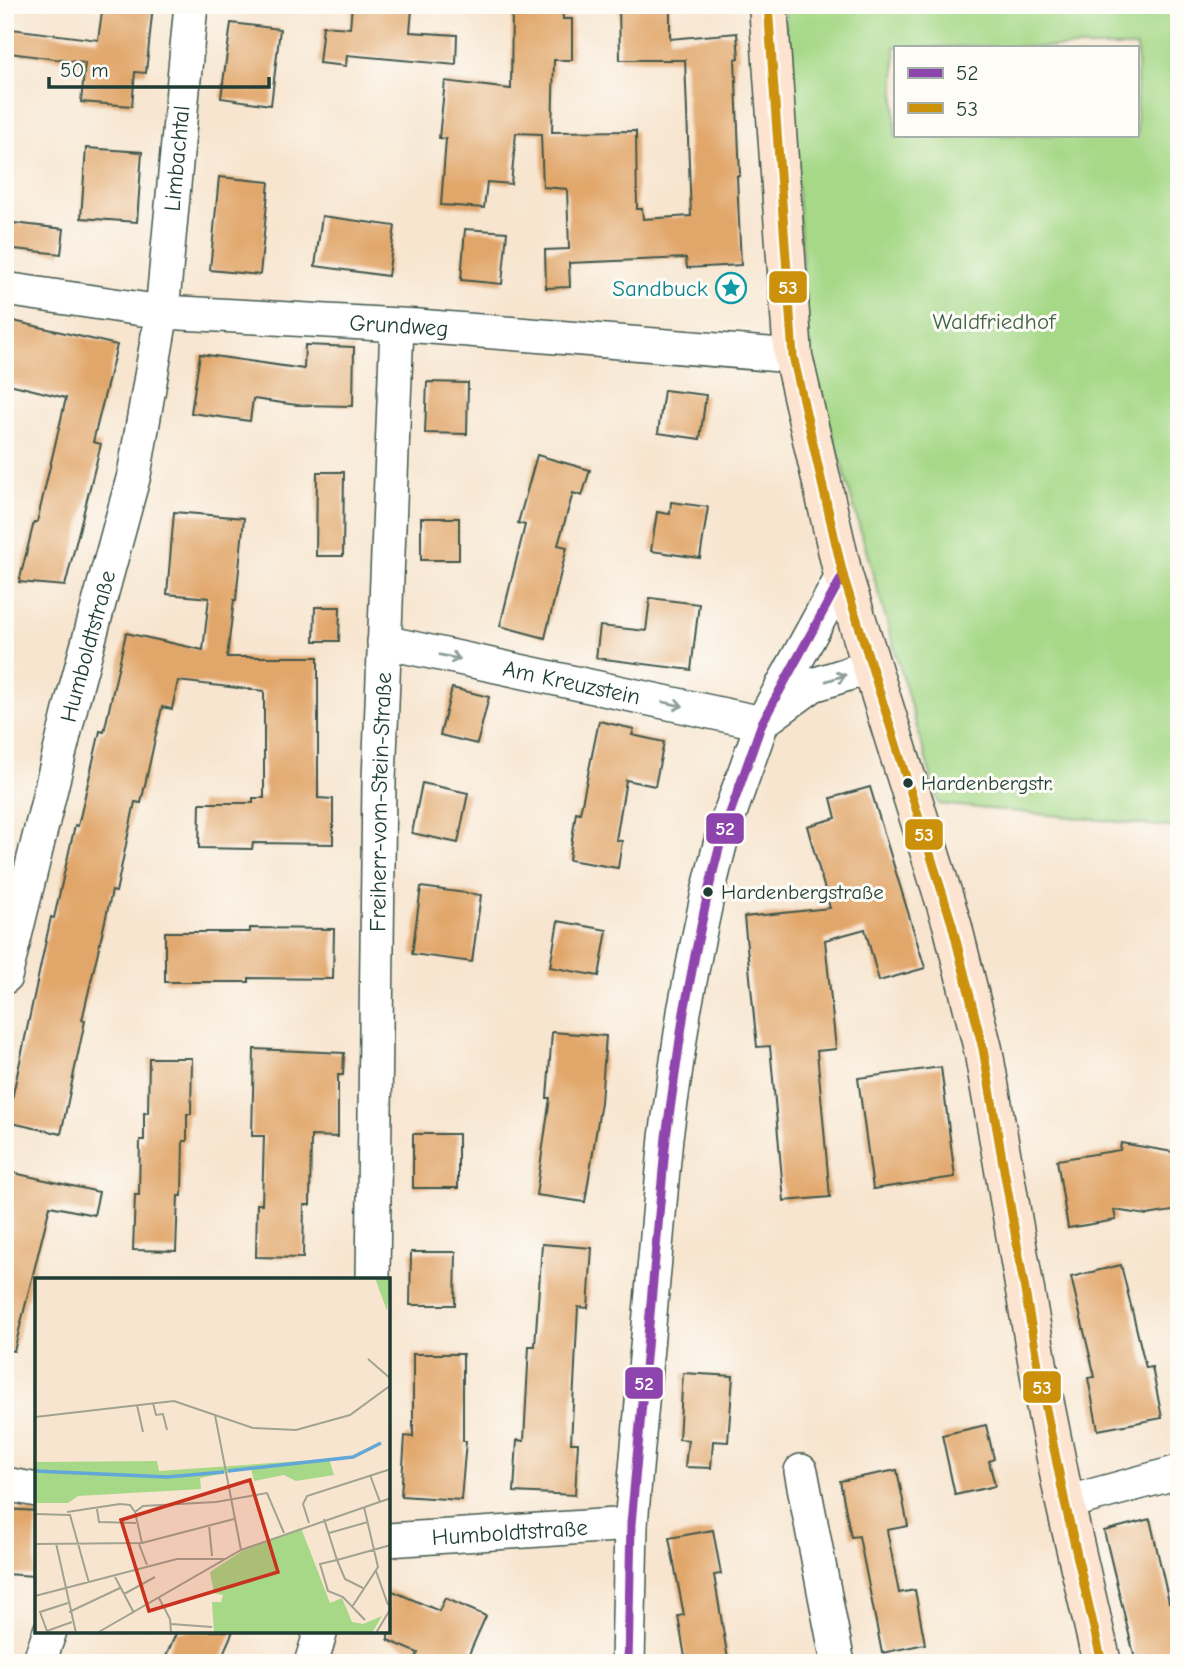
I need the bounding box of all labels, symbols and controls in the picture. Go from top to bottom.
scale bar [49,46,270,90]
legend [894,46,1138,136]
text: 50 m [60,58,109,82]
text: 52 [956,61,978,85]
text: 53 [956,97,978,121]
street label: Limbachtal [158,104,195,213]
line badge: 53 [768,270,808,304]
place icon: Sandbuck [714,271,748,305]
place label: Sandbuck [612,275,708,302]
text: 53 [778,277,798,299]
park label: Waldfriedhof [933,308,1057,335]
street label: Grundweg [349,309,450,342]
street label: Humboldtstraße [54,567,121,725]
one-way arrow [438,650,461,664]
street label: Am Kreuzstein [500,654,643,710]
one-way arrow [825,670,847,683]
street label: Freiherr-vom-Stein-Straße [364,672,397,932]
one-way arrow [661,698,684,711]
place label: Hardenbergstr. [921,771,1053,795]
marker: Hardenbergstr. [901,776,915,790]
line badge: 52 [705,812,745,845]
text: 52 [715,818,735,840]
line badge: 53 [904,818,944,851]
text: 53 [914,824,934,846]
place label: Hardenbergstraße [721,880,884,904]
marker: Hardenbergstraße [701,885,715,899]
inset map [35,1278,390,1633]
line badge: 52 [624,1366,664,1400]
line badge: 53 [1022,1370,1062,1404]
text: 52 [634,1373,654,1395]
text: 53 [1032,1377,1052,1399]
street label: Humboldtstraße [431,1513,589,1551]

